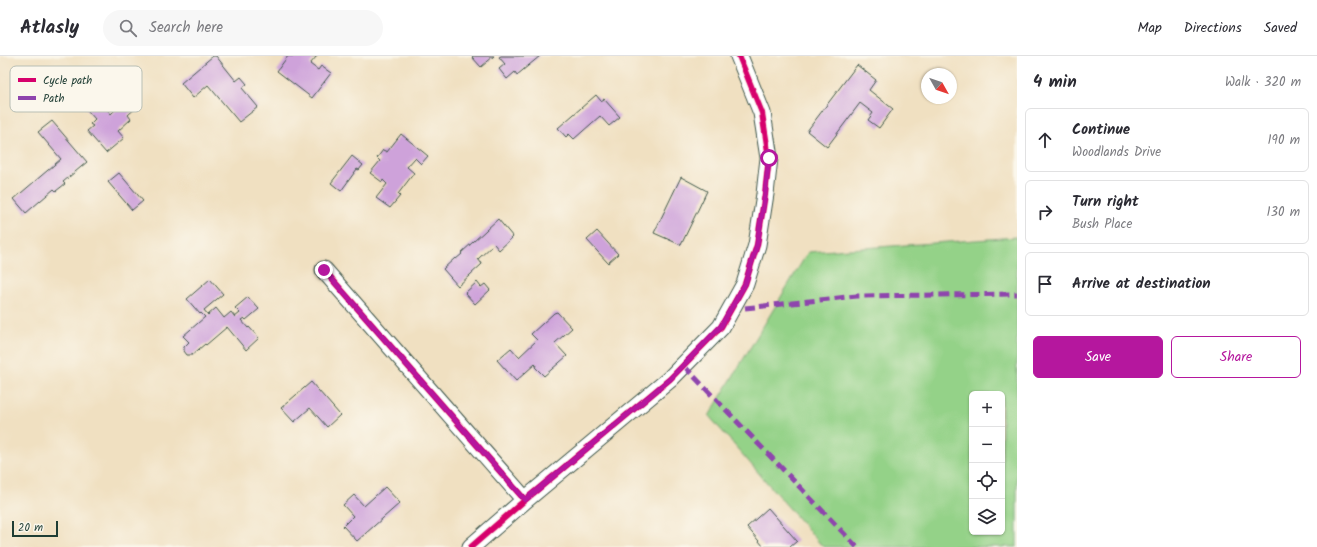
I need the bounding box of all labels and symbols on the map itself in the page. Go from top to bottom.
legend [10,66,142,112]
north arrow [921,68,957,104]
text: Cycle path [43,72,92,90]
text: Path [43,90,64,108]
route start [760,149,778,167]
route end [315,261,333,279]
scale bar [12,519,58,538]

